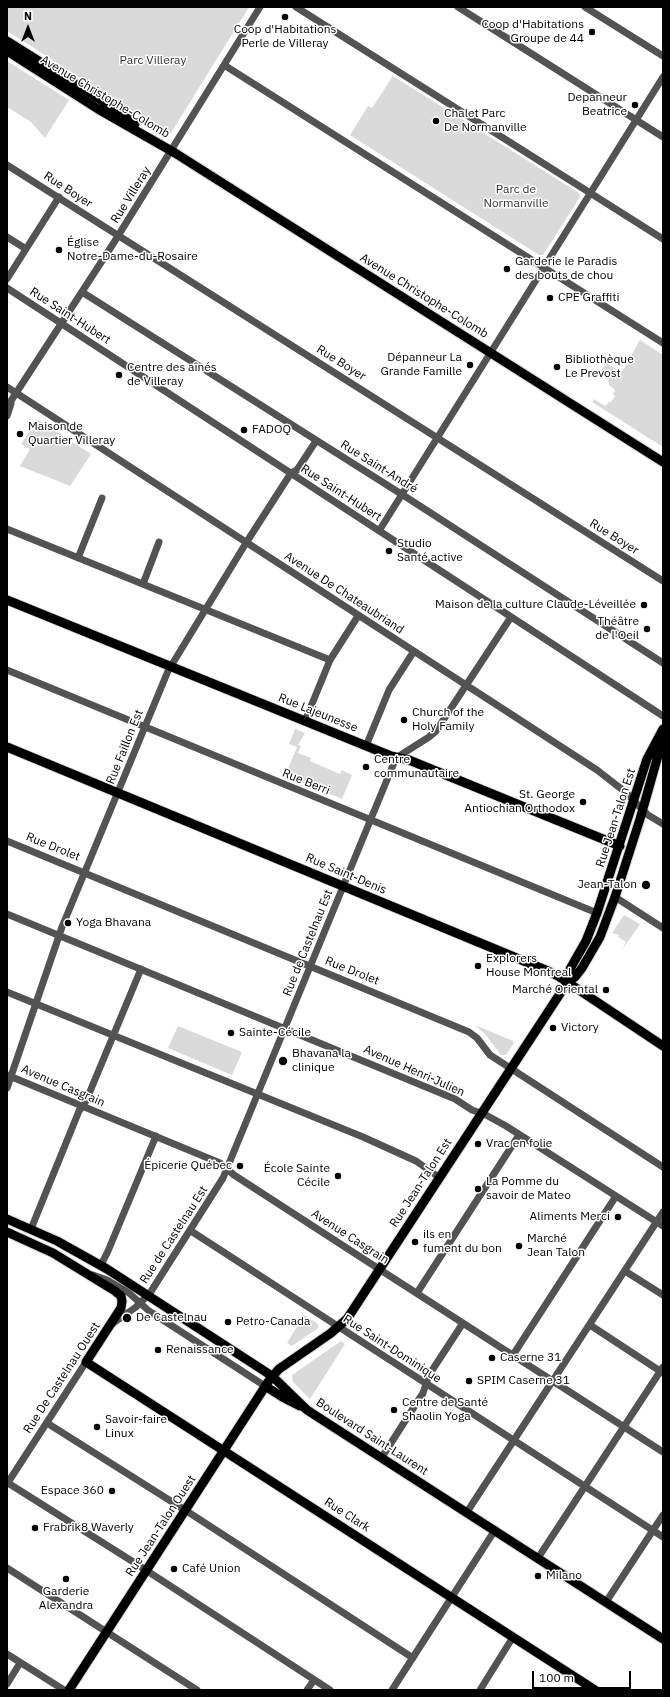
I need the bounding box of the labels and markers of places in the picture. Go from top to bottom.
marker: Coop d'Habitations Perle de Villeray [280,12,290,22]
place label: Coop d'Habitations Groupe de 44 [481,18,584,46]
place label: Coop d'Habitations Perle de Villeray [234,23,336,51]
marker: Coop d'Habitations Groupe de 44 [587,27,597,37]
place label: Depanneur Beatrice [568,91,627,119]
marker: Depanneur Beatrice [630,100,640,110]
place label: Chalet Parc De Normanville [444,107,527,135]
marker: Chalet Parc De Normanville [431,116,441,126]
place label: Église Notre-Dame-du-Rosaire [67,236,198,264]
marker: Église Notre-Dame-du-Rosaire [54,245,64,255]
place label: Garderie le Paradis des bouts de chou [515,255,617,283]
marker: Garderie le Paradis des bouts de chou [502,264,512,274]
place label: CPE Graffiti [558,291,620,305]
marker: CPE Graffiti [545,293,555,303]
place label: Dépanneur La Grande Famille [381,351,462,379]
place label: Bibliothèque Le Prevost [565,353,634,381]
marker: Dépanneur La Grande Famille [465,360,475,370]
place label: Centre des aînés de Villeray [127,361,217,389]
marker: Bibliothèque Le Prevost [552,362,562,372]
marker: Centre des aînés de Villeray [114,370,124,380]
place label: Maison de Quartier Villeray [28,420,115,448]
place label: FADOQ [252,423,291,437]
marker: FADOQ [239,425,249,435]
marker: Maison de Quartier Villeray [15,429,25,439]
place label: Studio Santé active [397,537,463,565]
marker: Studio Santé active [384,546,394,556]
place label: Maison de la culture Claude-Léveillée [435,598,636,612]
marker: Maison de la culture Claude-Léveillée [639,600,649,610]
place label: Théâtre de l'Oeil [595,615,639,643]
marker: Théâtre de l'Oeil [642,624,652,634]
place label: Church of the Holy Family [412,706,484,734]
marker: Church of the Holy Family [399,715,409,725]
place label: Centre communautaire [374,753,459,781]
marker: Centre communautaire [361,762,371,772]
place label: St. George Antiochian Orthodox [464,788,575,816]
marker: St. George Antiochian Orthodox [578,797,588,807]
place label: Jean-Talon [578,878,637,892]
marker: Jean-Talon [640,879,652,891]
place label: Yoga Bhavana [76,916,151,930]
marker: Yoga Bhavana [63,918,73,928]
place label: Explorers House Montreal [486,952,571,980]
marker: Explorers House Montreal [473,961,483,971]
place label: Marché Oriental [512,983,598,997]
marker: Marché Oriental [601,985,611,995]
place label: Victory [561,1021,599,1035]
marker: Victory [548,1023,558,1033]
place label: Sainte-Cécile [239,1026,311,1040]
marker: Sainte-Cécile [226,1028,236,1038]
place label: Bhavana la clinique [292,1047,351,1075]
marker: Bhavana la clinique [277,1055,289,1067]
place label: Vrac en folie [486,1137,552,1151]
marker: Vrac en folie [473,1139,483,1149]
place label: Épicerie Québec [144,1159,232,1173]
marker: Épicerie Québec [235,1161,245,1171]
place label: École Sainte Cécile [264,1162,330,1190]
marker: École Sainte Cécile [333,1171,343,1181]
place label: La Pomme du savoir de Mateo [486,1175,571,1203]
marker: La Pomme du savoir de Mateo [473,1184,483,1194]
place label: Aliments Merci [530,1210,610,1224]
marker: Aliments Merci [613,1212,623,1222]
place label: ils en fument du bon [423,1228,502,1256]
place label: Marché Jean Talon [527,1232,585,1260]
marker: ils en fument du bon [410,1237,420,1247]
marker: Marché Jean Talon [514,1241,524,1251]
place label: De Castelnau [136,1311,207,1325]
marker: De Castelnau [121,1312,133,1324]
place label: Petro-Canada [236,1315,310,1329]
marker: Petro-Canada [223,1317,233,1327]
place label: Renaissance [166,1343,234,1357]
marker: Renaissance [153,1345,163,1355]
place label: Caserne 31 [500,1351,561,1365]
marker: Caserne 31 [487,1353,497,1363]
place label: SPIM Caserne 31 [477,1374,570,1388]
marker: SPIM Caserne 31 [464,1376,474,1386]
place label: Centre de Santé Shaolin Yoga [402,1396,488,1424]
marker: Centre de Santé Shaolin Yoga [389,1405,399,1415]
place label: Savoir-faire Linux [105,1413,167,1441]
marker: Savoir-faire Linux [92,1422,102,1432]
place label: Espace 360 [41,1484,104,1498]
marker: Espace 360 [107,1486,117,1496]
place label: Frabrik8 Waverly [43,1521,134,1535]
marker: Frabrik8 Waverly [30,1523,40,1533]
place label: Café Union [182,1562,241,1576]
marker: Café Union [169,1564,179,1574]
place label: Milano [546,1569,582,1583]
marker: Milano [533,1571,543,1581]
marker: Garderie Alexandra [61,1574,71,1584]
place label: Garderie Alexandra [39,1585,93,1613]

